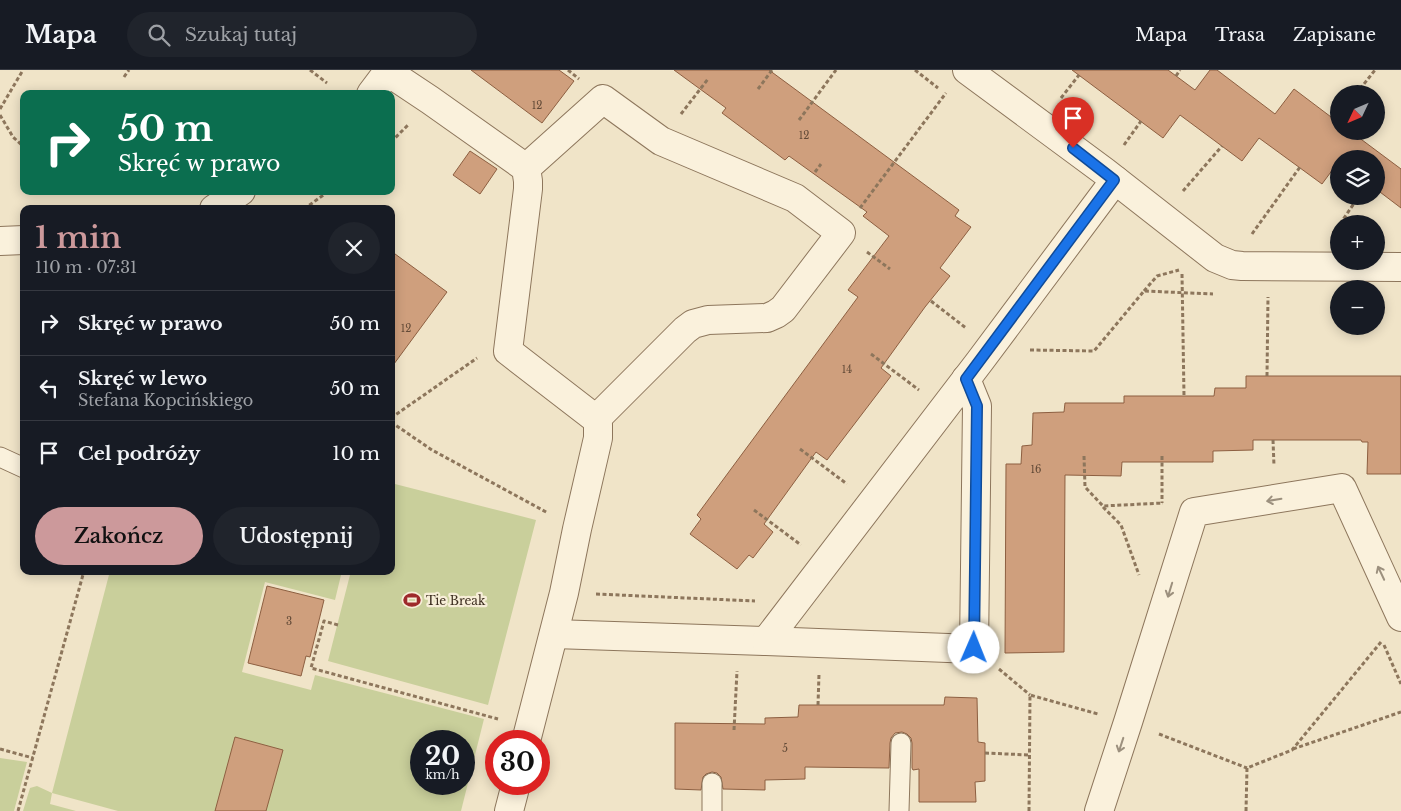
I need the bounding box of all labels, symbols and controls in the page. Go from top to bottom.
search box [127,12,477,57]
text: Mapa [25,20,97,49]
icon: search [145,21,173,49]
text: Szukaj tutaj [185,23,297,46]
text: Mapa [1135,24,1187,46]
text: Trasa [1215,24,1265,46]
text: Zapisane [1293,24,1376,46]
north arrow [1330,85,1385,140]
map controls [1330,85,1385,335]
pin [1052,97,1094,148]
house number: 12 [532,99,542,112]
icon: arrive [1059,104,1087,132]
text: 50 m [118,107,213,150]
icon: right [35,110,100,175]
house number: 12 [799,129,809,142]
text: Skręć w prawo [118,150,280,177]
button: layers [1330,150,1385,205]
button: + [1330,215,1385,270]
text: 1 min [35,219,121,256]
button: close [328,222,380,274]
text: 110 m · 07:31 [35,257,137,277]
button: − [1330,280,1385,335]
icon: right [35,309,63,337]
text: Skręć w prawo [78,312,223,335]
text: 50 m [330,312,380,335]
house number: 12 [401,322,411,335]
house number: 14 [842,363,852,376]
text: Skręć w lewo [78,367,207,390]
icon: left [35,374,63,402]
text: 50 m [330,377,380,400]
text: Stefana Kopcińskiego [78,390,253,410]
icon: arrive [35,439,63,467]
text: Cel podróży [78,442,200,465]
text: 10 m [332,442,380,465]
house number: 16 [1031,463,1041,476]
one-way arrow [1266,495,1282,505]
button: Zakończ [35,507,203,565]
button: Udostępnij [213,507,380,565]
one-way arrow [1376,566,1385,581]
one-way arrow [1164,582,1174,598]
sports icon: Tie Break [402,590,422,610]
place label: Tie Break [426,593,486,608]
house number: 3 [286,615,292,628]
position arrow [947,621,999,673]
speed limit sign: 30 [485,730,550,795]
one-way arrow [1116,737,1125,753]
text: 20 [425,741,460,772]
house number: 5 [782,742,788,755]
text: km/h [425,767,460,782]

